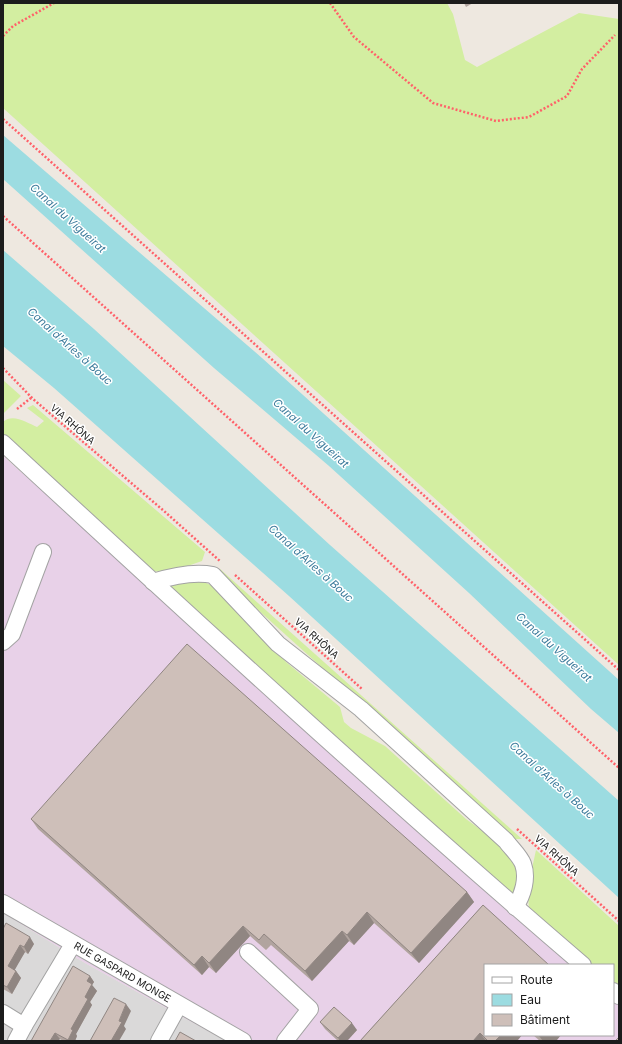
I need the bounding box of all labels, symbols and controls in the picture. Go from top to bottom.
water label: Canal du Vigueirat [27,180,109,256]
water label: Canal d'Arles à Bouc [25,304,115,388]
water label: Canal du Vigueirat [270,395,352,471]
street label: VIA RHÔNA [48,401,98,447]
water label: Canal d'Arles à Bouc [266,521,356,605]
water label: Canal du Vigueirat [513,609,595,685]
street label: VIA RHÔNA [292,615,342,661]
water label: Canal d'Arles à Bouc [507,738,597,822]
street label: VIA RHÔNA [532,832,582,878]
street label: RUE GASPARD MONGE [72,939,173,1004]
legend [484,964,614,1036]
text: Route [520,972,553,987]
text: Eau [520,992,541,1007]
text: Bâtiment [520,1012,570,1027]

